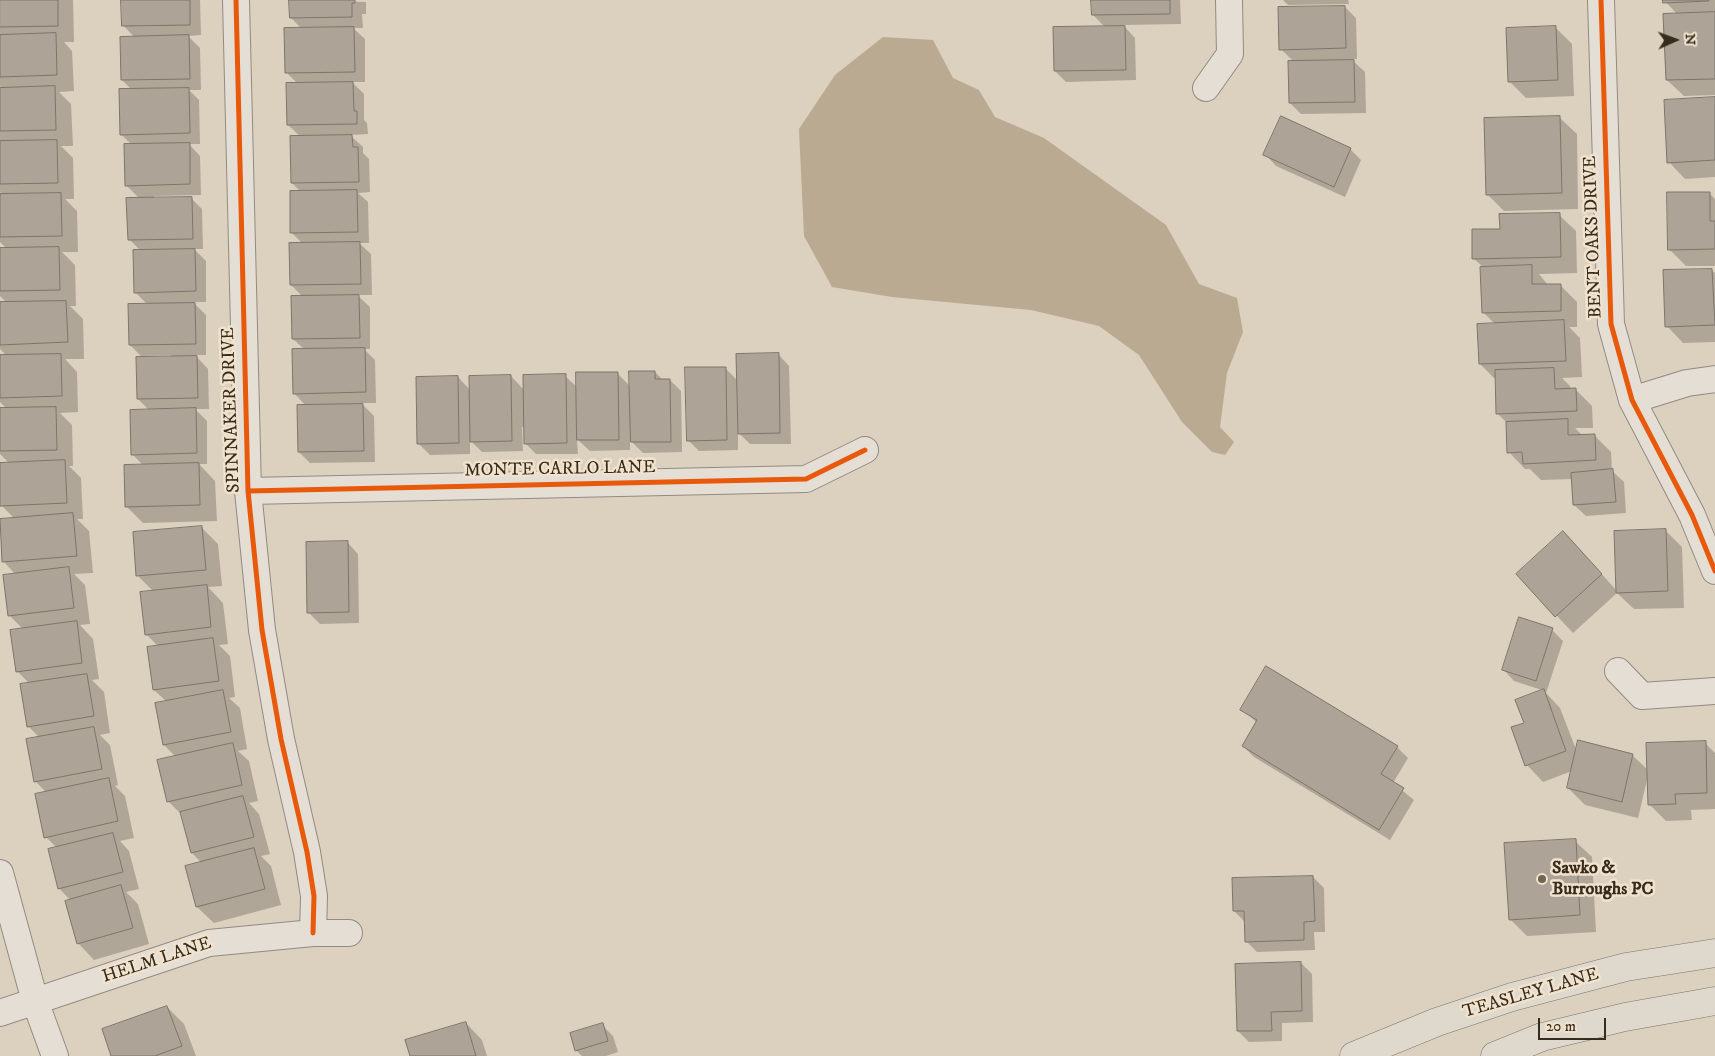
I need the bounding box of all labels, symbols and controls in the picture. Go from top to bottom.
north arrow [1650,15,1700,65]
text: N [1681,33,1699,46]
street label: BENT OAKS DRIVE [1580,155,1608,319]
street label: SPINNAKER DRIVE [218,327,246,493]
street label: MONTE CARLO LANE [464,458,656,482]
place label: Sawko & Burroughs PC [1552,858,1653,901]
marker: Sawko & Burroughs PC [1536,873,1548,885]
street label: HELM LANE [100,933,214,989]
street label: TEASLEY LANE [1461,964,1601,1024]
scale bar [1540,1008,1608,1040]
text: 20 m [1546,1017,1576,1036]

